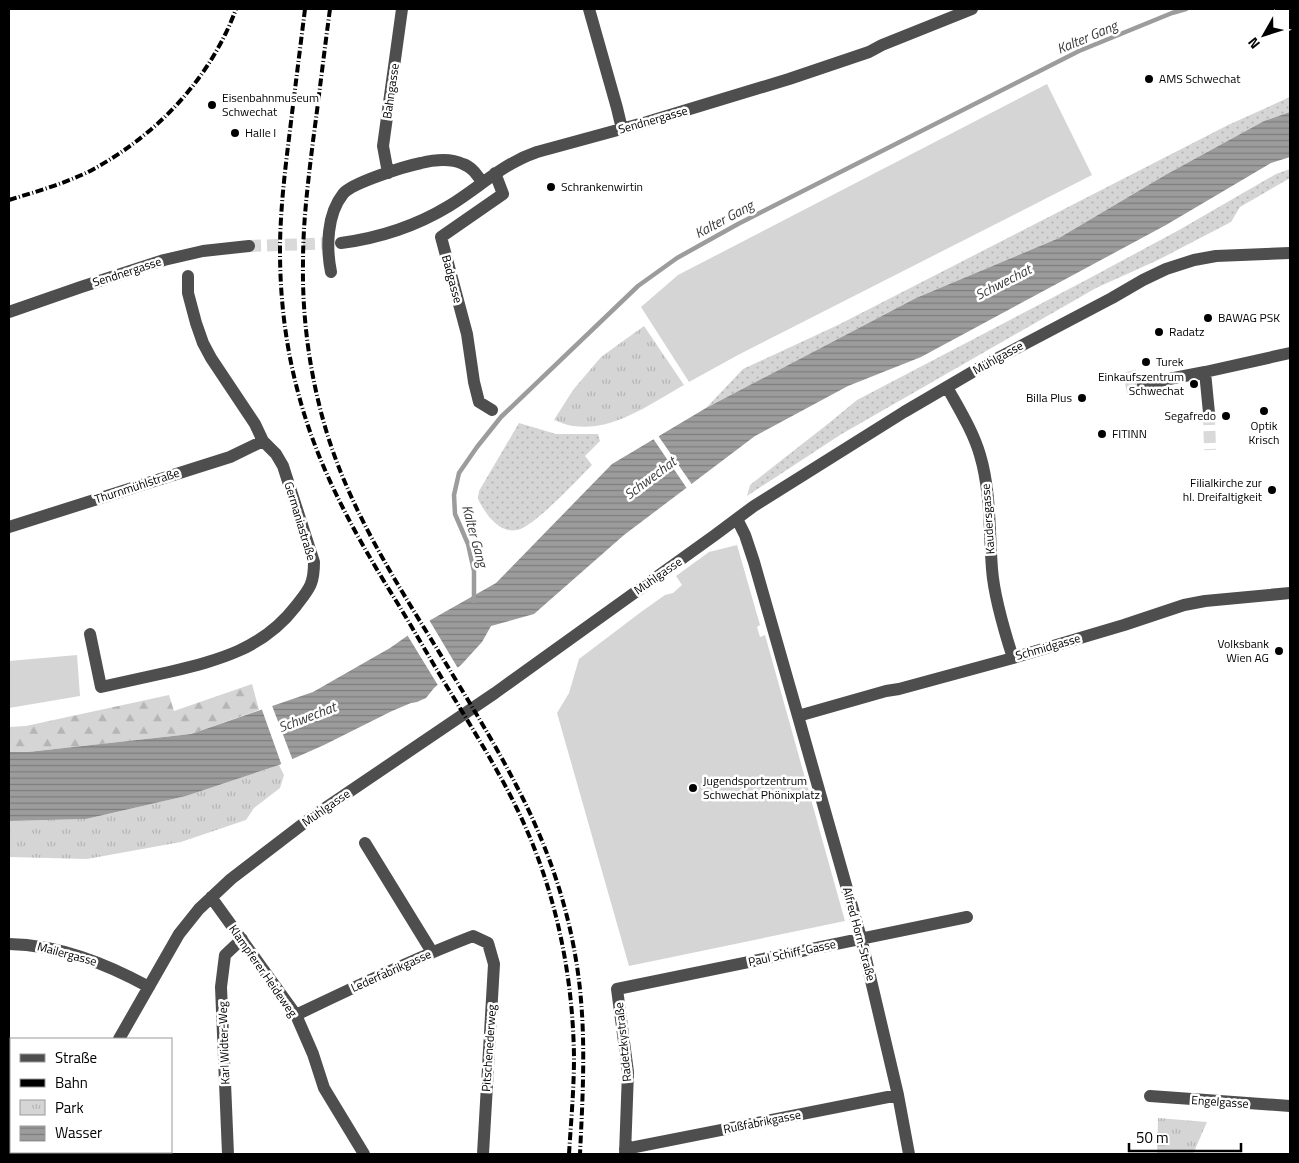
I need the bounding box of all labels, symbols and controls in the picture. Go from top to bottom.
north arrow [1239,10,1289,60]
water label: Kalter Gang [1053,14,1122,59]
text: N [1242,33,1265,54]
street label: Bahngasse [377,62,404,120]
place label: AMS Schwechat [1159,69,1241,88]
marker: AMS Schwechat [1143,73,1155,85]
place label: Eisenbahnmuseum Schwechat [222,88,319,121]
marker: Eisenbahnmuseum Schwechat [206,99,218,111]
street label: Sendnergasse [616,101,690,138]
place label: Halle I [245,123,276,142]
marker: Halle I [229,127,241,139]
place label: Schrankenwirtin [561,177,643,196]
marker: Schrankenwirtin [545,181,557,193]
water label: Kalter Gang [691,194,758,243]
street label: Sendnergasse [90,251,164,292]
street label: Badgasse [437,253,468,305]
water label: Schwechat [971,258,1036,305]
place label: BAWAG PSK [1218,308,1280,327]
marker: BAWAG PSK [1202,312,1214,324]
place label: Radatz [1169,322,1204,341]
marker: Radatz [1153,326,1165,338]
street label: Mühlgasse [969,336,1026,379]
place label: Turek [1156,352,1184,371]
marker: Turek [1140,356,1152,368]
place label: Einkaufszentrum Schwechat [1098,367,1185,400]
marker: Einkaufszentrum Schwechat [1188,378,1200,390]
place label: Billa Plus [1026,388,1072,407]
marker: Billa Plus [1076,392,1088,404]
marker: Optik Krisch [1258,405,1270,417]
place label: Segafredo [1165,406,1216,425]
marker: Segafredo [1220,410,1232,422]
place label: Optik Krisch [1249,416,1279,449]
place label: FITINN [1112,424,1147,443]
marker: FITINN [1096,428,1108,440]
water label: Schwechat [619,450,681,504]
street label: Thurnmühlstraße [92,463,182,508]
place label: Filialkirche zur hl. Dreifaltigkeit [1183,473,1263,506]
street label: Germaniastraße [279,479,321,563]
street label: Kaudersgasse [976,483,999,555]
marker: Filialkirche zur hl. Dreifaltigkeit [1266,484,1278,496]
water label: Kalter Gang [457,502,494,571]
street label: Mühlgasse [630,552,686,599]
street label: Schmidgasse [1013,628,1082,665]
place label: Volksbank Wien AG [1217,634,1269,667]
marker: Volksbank Wien AG [1273,645,1285,657]
water label: Schwechat [275,695,340,737]
place label: Jugendsportzentrum Schwechat Phönixplatz [703,771,820,804]
marker: Jugendsportzentrum Schwechat Phönixplatz [687,782,699,794]
street label: Mühlgasse [298,784,354,831]
street label: Alfred Horn-Straße [838,885,881,983]
street label: Klampferer Heideweg [224,921,303,1021]
street label: Paul Schiff-Gasse [746,934,837,971]
street label: Mailergasse [35,936,99,971]
street label: Lederfabrikgasse [347,944,434,997]
street label: Karl Widter-Weg [213,1001,234,1085]
street label: Radetzkystraße [609,1001,636,1083]
street label: Pitschenederweg [476,1004,501,1092]
legend [10,1038,172,1153]
text: Straße [55,1046,97,1069]
text: Bahn [55,1071,88,1094]
street label: Engelgasse [1191,1090,1249,1113]
text: Park [55,1096,84,1119]
street label: Rußfabrikgasse [721,1105,802,1138]
scale bar [1129,1120,1242,1152]
text: Wasser [55,1121,102,1144]
text: 50 m [1136,1126,1169,1149]

